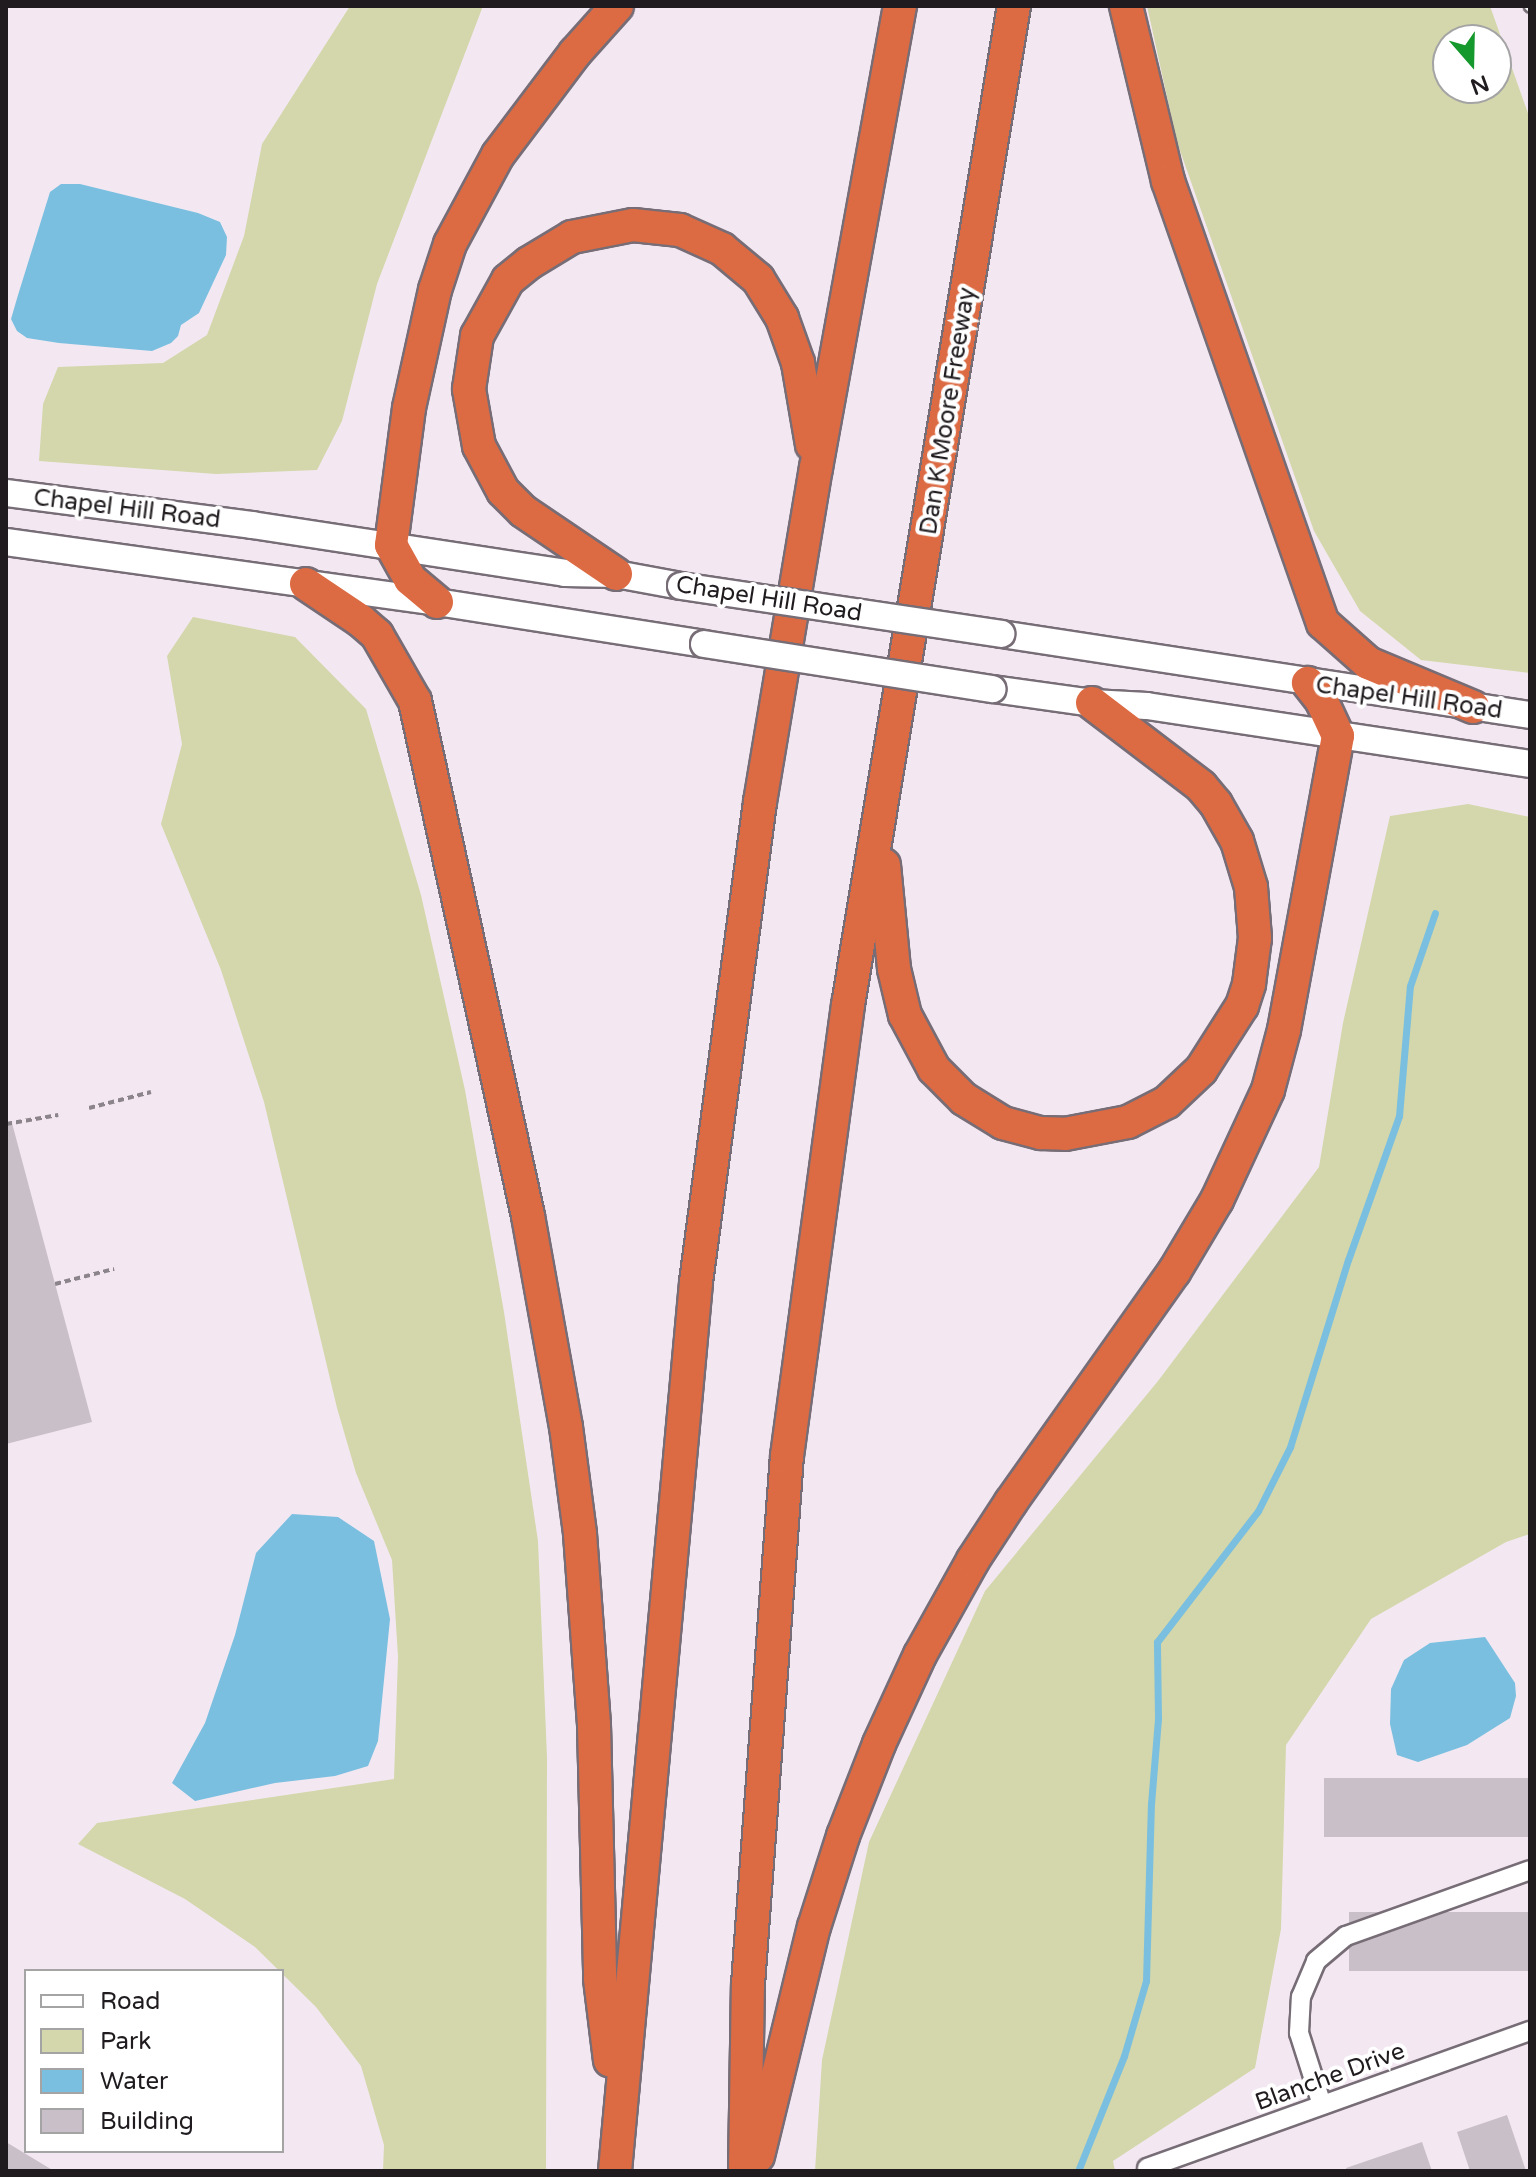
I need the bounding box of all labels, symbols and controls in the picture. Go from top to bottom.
north arrow [1432,24,1512,104]
text: N [1467,69,1492,100]
street label: Dan K Moore Freeway [914,285,982,537]
street label: Chapel Hill Road [32,483,222,535]
street label: Chapel Hill Road [674,570,864,628]
street label: Chapel Hill Road [1314,671,1504,725]
legend [24,1969,284,2153]
text: Road [100,1987,160,2016]
text: Park [100,2027,151,2056]
street label: Blanche Drive [1251,2037,1409,2117]
text: Water [100,2067,168,2096]
text: Building [100,2107,194,2136]

